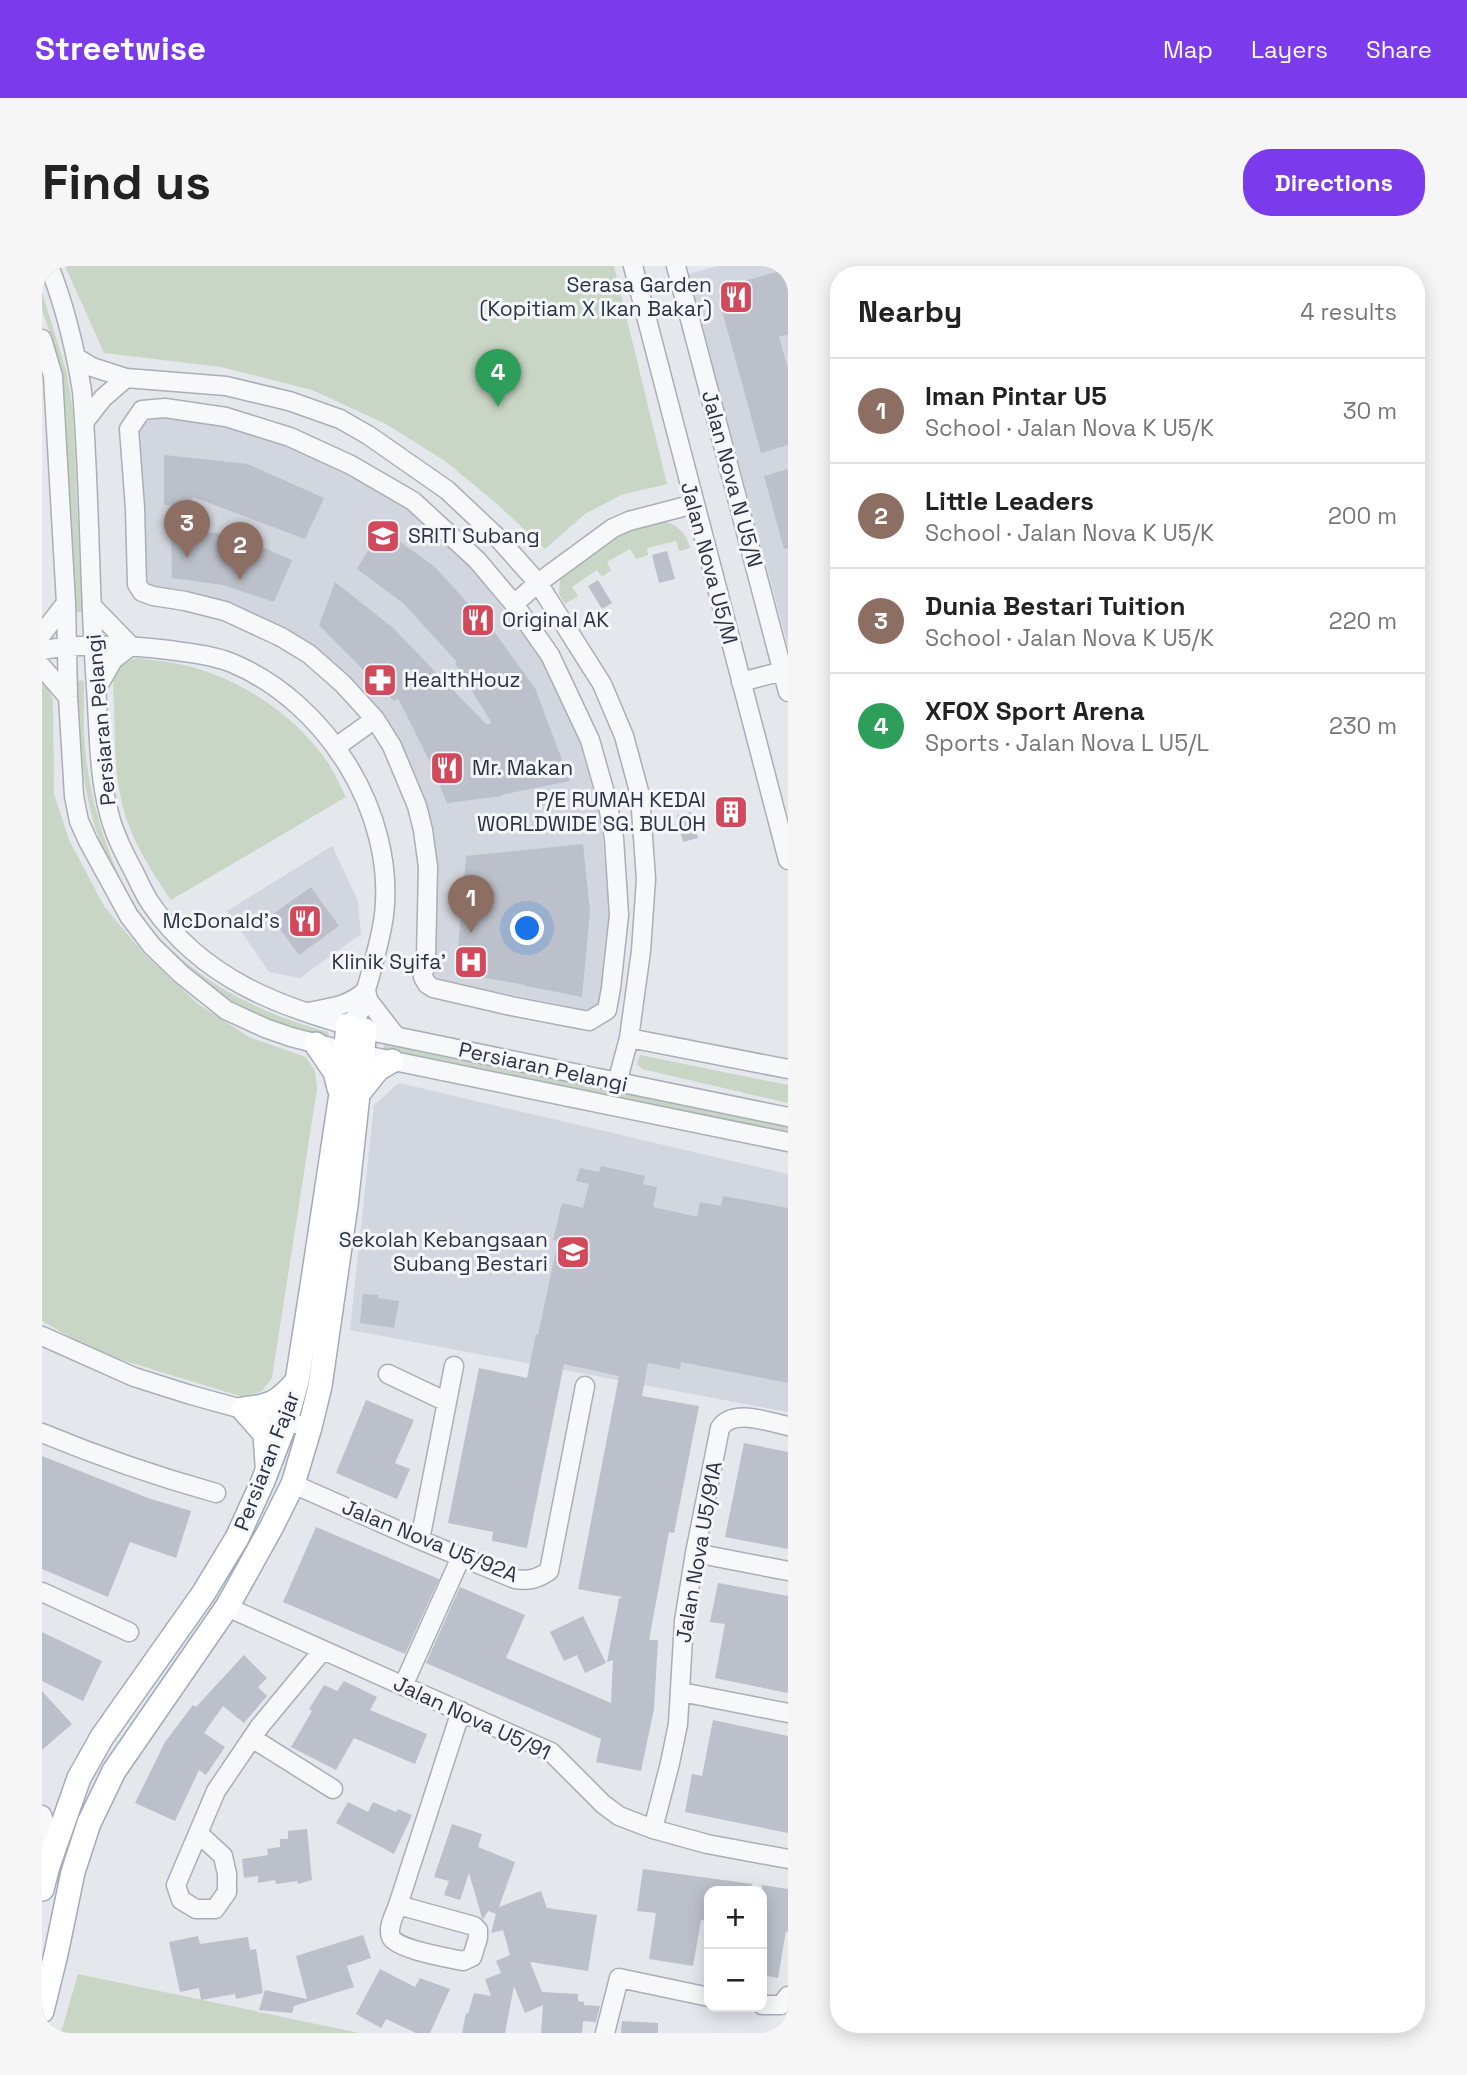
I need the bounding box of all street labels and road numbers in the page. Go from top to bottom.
street label: Jalan Nova N U5/N [696,387,769,570]
street label: Jalan Nova U5/M [675,479,744,647]
street label: Persiaran Pelangi [80,633,121,807]
street label: Persiaran Pelangi [456,1035,630,1098]
street label: Persiaran Fajar [228,1387,306,1534]
street label: Jalan Nova U5/91A [669,1459,728,1645]
street label: Jalan Nova U5/92A [338,1493,522,1588]
street label: Jalan Nova U5/91 [389,1669,555,1766]

